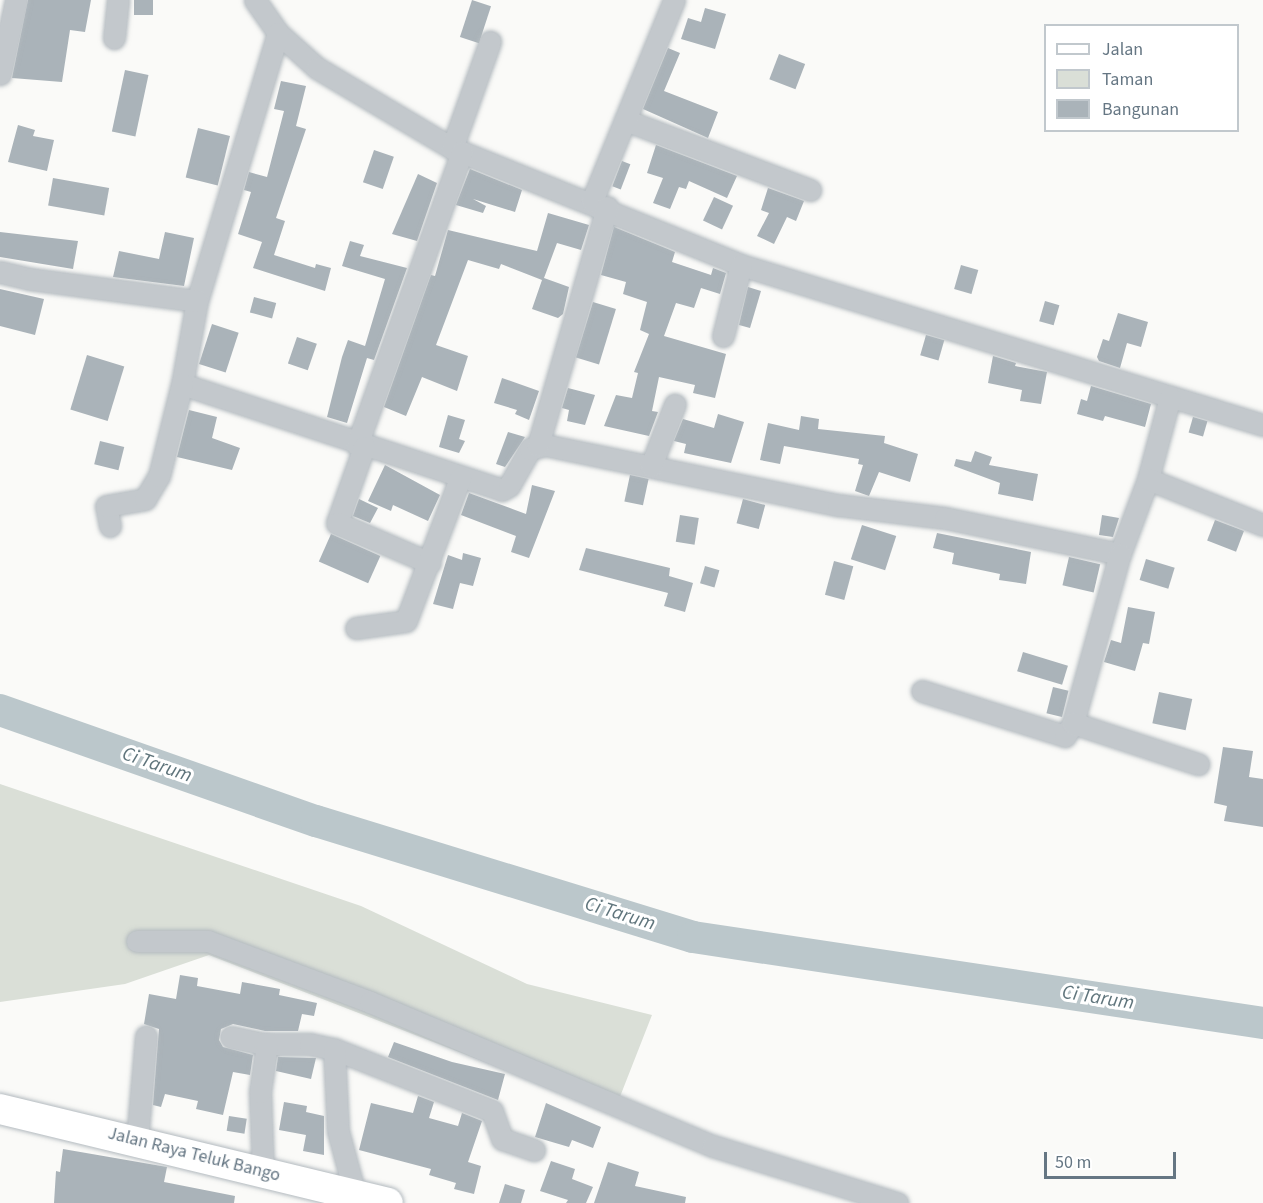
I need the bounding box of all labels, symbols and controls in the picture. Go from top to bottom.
legend [1044,24,1239,132]
text: Jalan [1102,37,1143,62]
text: Taman [1102,67,1153,92]
text: Bangunan [1102,97,1179,122]
water label: Ci Tarum [119,742,195,788]
water label: Ci Tarum [582,892,658,936]
water label: Ci Tarum [1060,980,1136,1016]
street label: Jalan Raya Teluk Bango [105,1123,283,1187]
scale bar [1047,1140,1179,1178]
text: 50 m [1055,1150,1091,1175]

